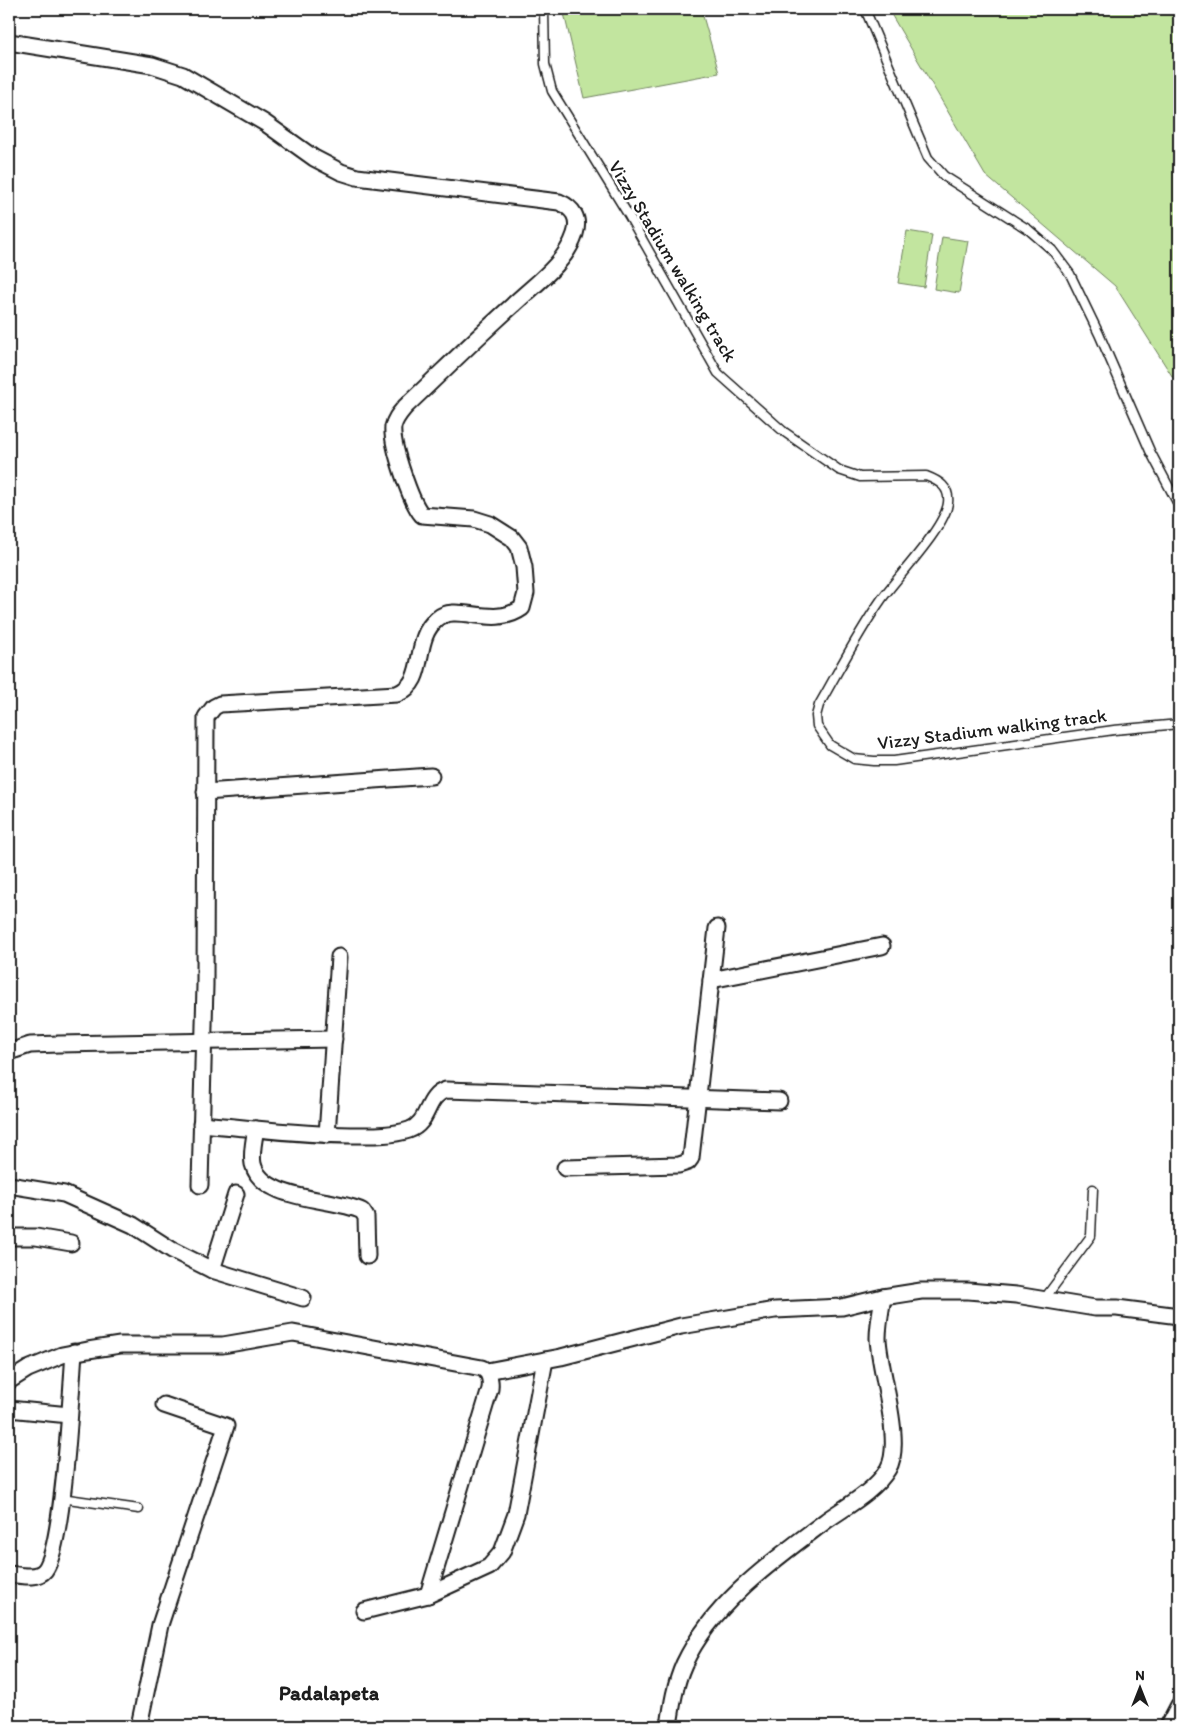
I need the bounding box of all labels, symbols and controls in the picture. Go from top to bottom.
street label: Vizzy Stadium walking track [604,156,742,366]
street label: Vizzy Stadium walking track [876,703,1108,754]
north arrow [1116,1662,1166,1712]
text: N [1135,1667,1145,1684]
district label: Padalapeta [279,1680,380,1706]

